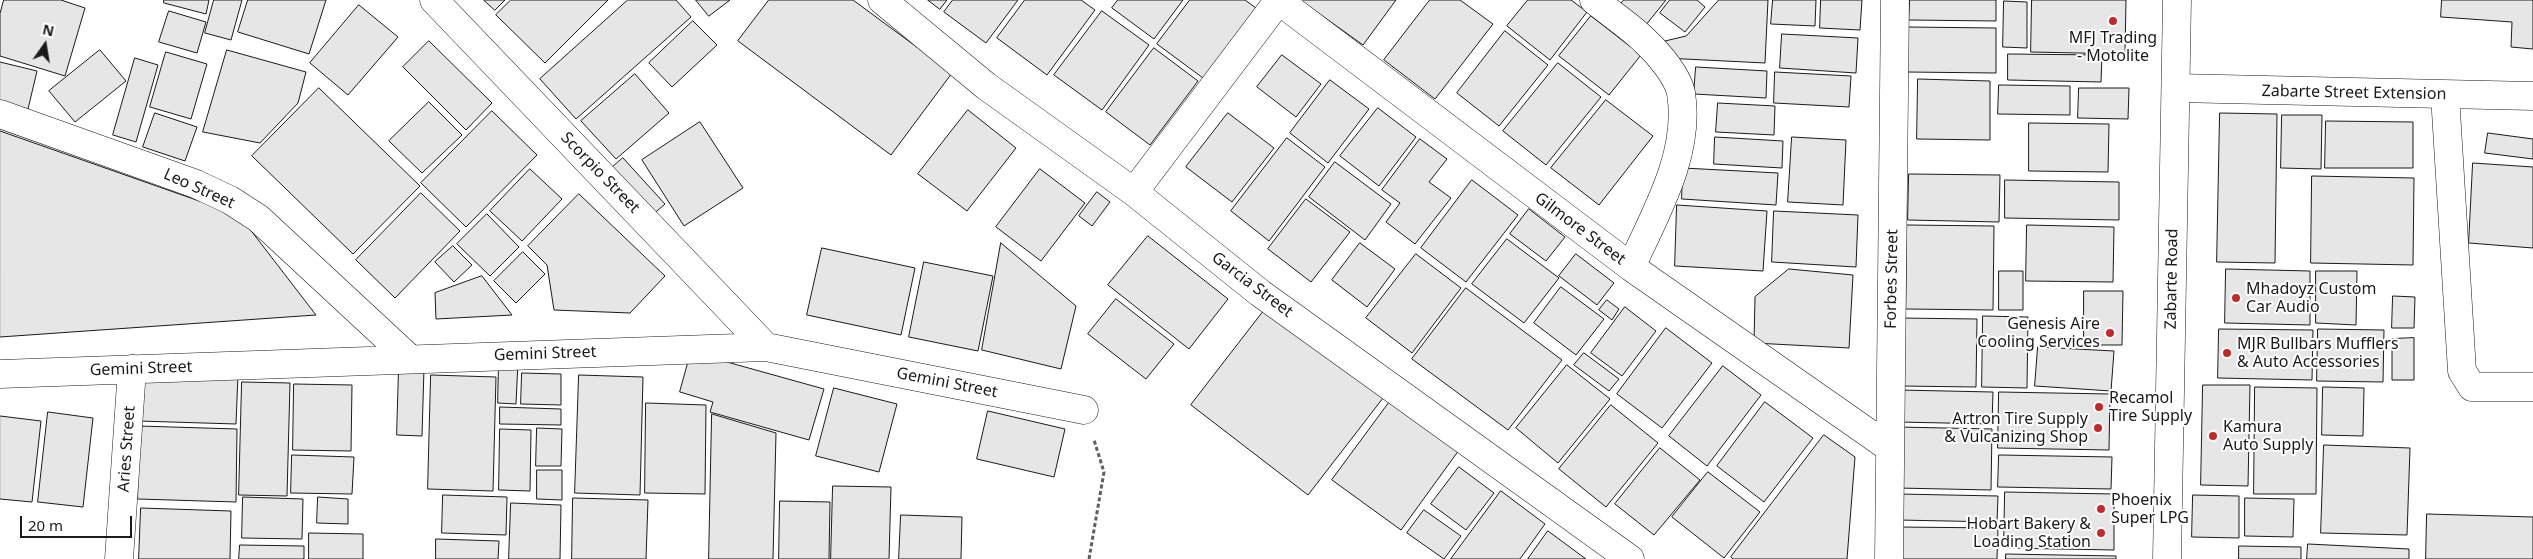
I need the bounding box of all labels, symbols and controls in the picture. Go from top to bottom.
marker: MFJ Trading - Motolite [2107,15,2119,27]
text: N [41,19,56,40]
north arrow [20,20,70,70]
place label: MFJ Trading - Motolite [2069,28,2157,66]
street label: Zabarte Street Extension [2261,82,2447,104]
street label: Scorpio Street [557,128,643,218]
street label: Leo Street [160,165,238,213]
street label: Gilmore Street [1531,189,1629,269]
street label: Zabarte Road [2162,228,2182,330]
street label: Forbes Street [1882,229,1902,329]
street label: Garcia Street [1208,248,1296,322]
place label: Mhadoyz Custom Car Audio [2246,279,2376,317]
marker: Mhadoyz Custom Car Audio [2230,292,2242,304]
place label: Genesis Aire Cooling Services [1977,314,2100,352]
marker: Genesis Aire Cooling Services [2104,327,2116,339]
place label: MJR Bullbars Mufflers & Auto Accessories [2237,334,2399,372]
street label: Gemini Street [493,343,597,365]
marker: MJR Bullbars Mufflers & Auto Accessories [2221,347,2233,359]
street label: Gemini Street [89,358,193,380]
street label: Gemini Street [895,364,999,402]
place label: Recamol Tire Supply [2109,388,2192,426]
marker: Recamol Tire Supply [2093,401,2105,413]
street label: Aries Street [114,405,140,493]
place label: Artron Tire Supply & Vulcanizing Shop [1944,409,2088,447]
place label: Kamura Auto Supply [2223,417,2313,455]
marker: Artron Tire Supply & Vulcanizing Shop [2092,422,2104,434]
marker: Kamura Auto Supply [2207,430,2219,442]
place label: Phoenix Super LPG [2111,490,2189,528]
marker: Phoenix Super LPG [2095,503,2107,515]
scale bar [22,506,135,538]
place label: Hobart Bakery & Loading Station [1967,514,2091,552]
text: 20 m [28,515,63,535]
marker: Hobart Bakery & Loading Station [2095,527,2107,539]

